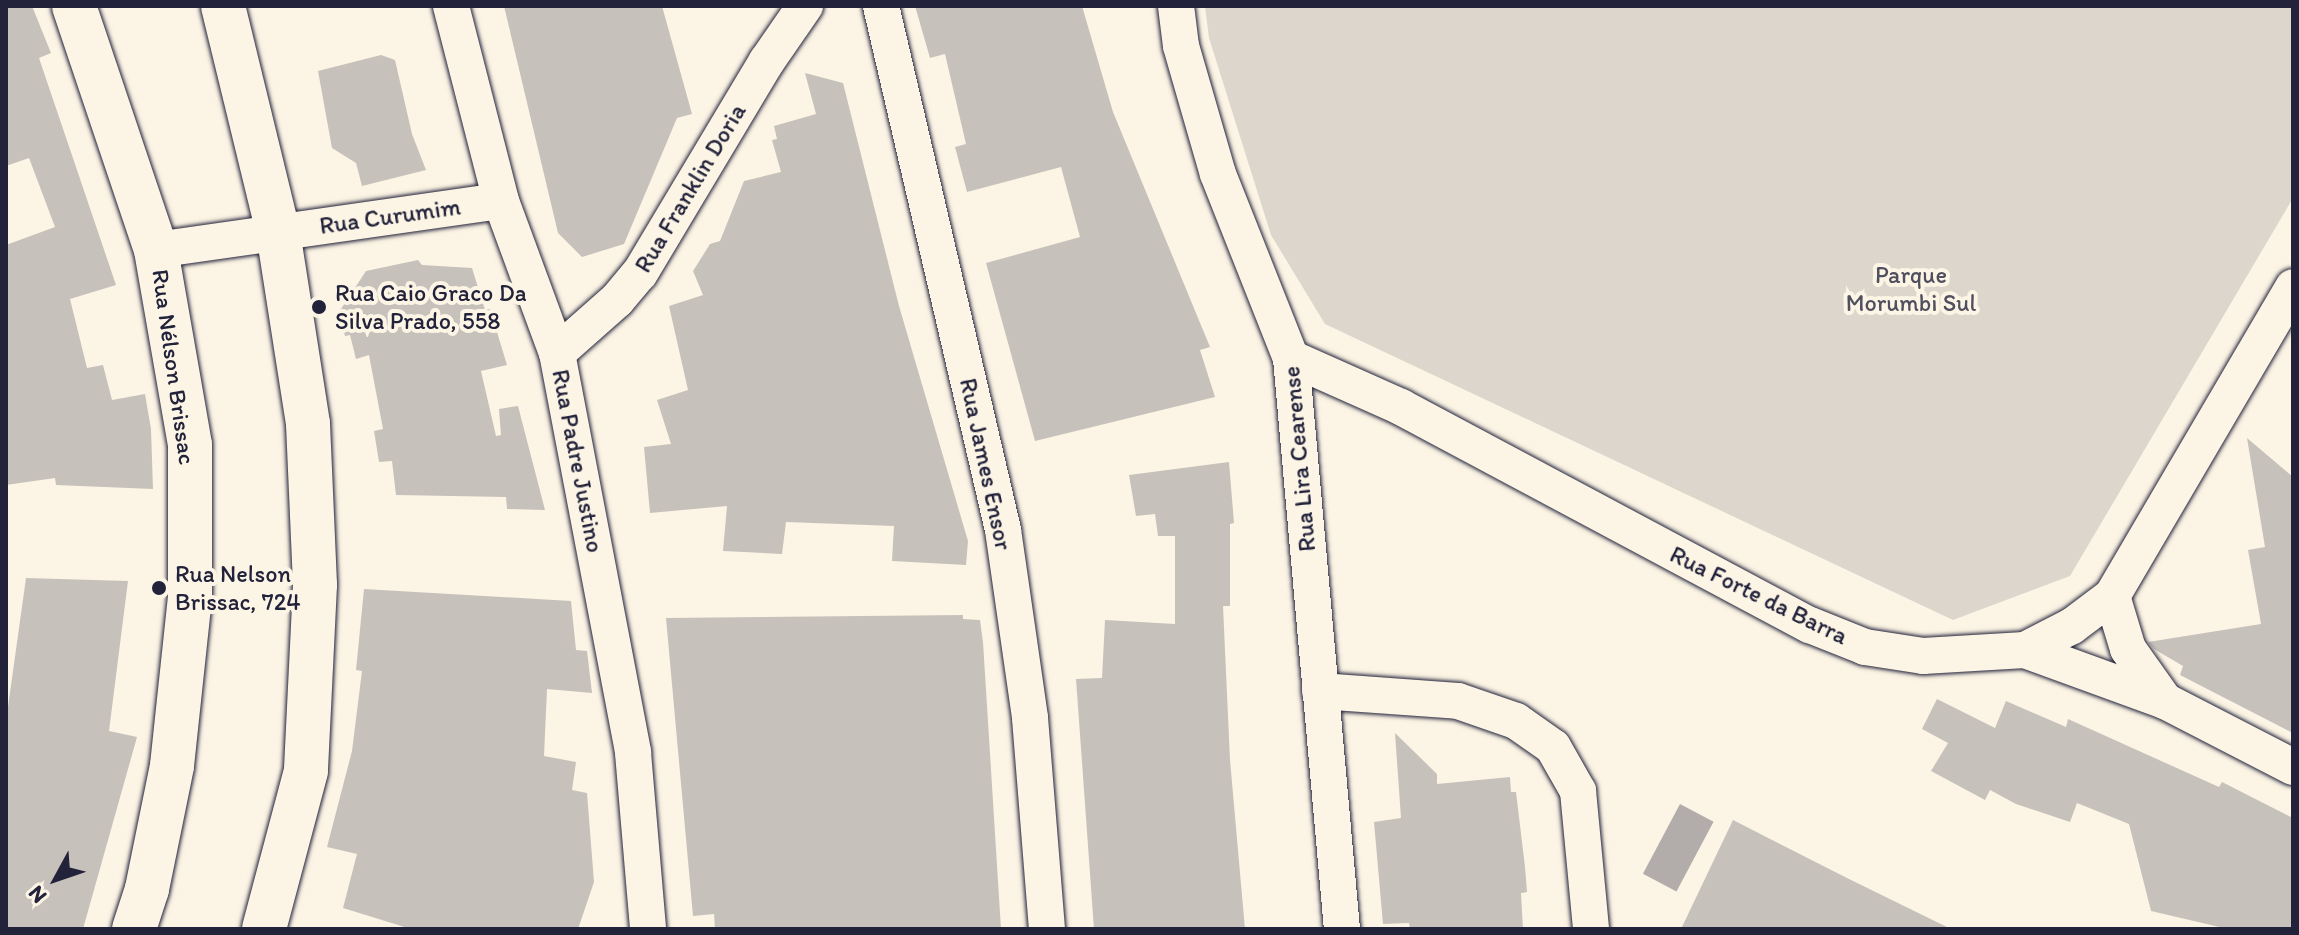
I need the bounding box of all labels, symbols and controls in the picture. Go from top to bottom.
street label: Rua Franklin Doria [628,98,752,278]
street label: Rua Curumim [318,192,462,240]
park label: Parque Morumbi Sul [1846,261,1976,317]
street label: Rua Nélson Brissac [146,267,202,467]
place label: Rua Caio Graco Da Silva Prado, 558 [335,279,527,335]
marker: Rua Caio Graco Da Silva Prado, 558 [310,298,328,316]
street label: Rua Lira Cearense [1277,366,1321,552]
street label: Rua Padre Justino [546,367,610,555]
street label: Rua James Ensor [954,375,1018,553]
street label: Rua Forte da Barra [1666,540,1852,650]
place label: Rua Nelson Brissac, 724 [175,560,301,616]
marker: Rua Nelson Brissac, 724 [150,579,168,597]
north arrow [16,839,96,919]
text: N [22,880,52,909]

